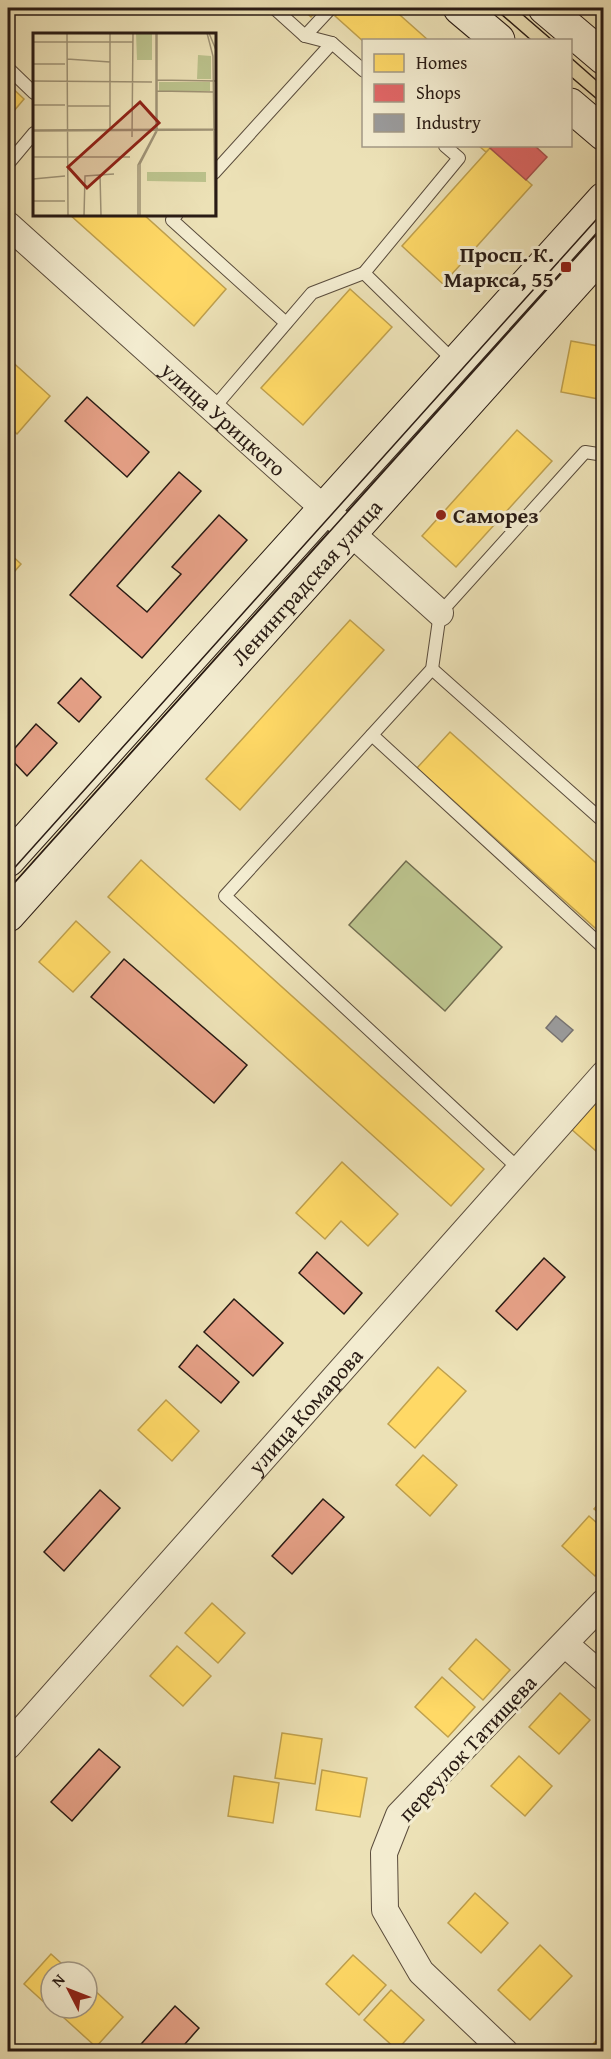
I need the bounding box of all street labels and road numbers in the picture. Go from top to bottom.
street label: улица Урицкого [153,353,293,484]
street label: Ленинградская улица [223,491,390,672]
street label: улица Комарова [240,1340,371,1482]
street label: переулок Татищева [390,1667,544,1829]

